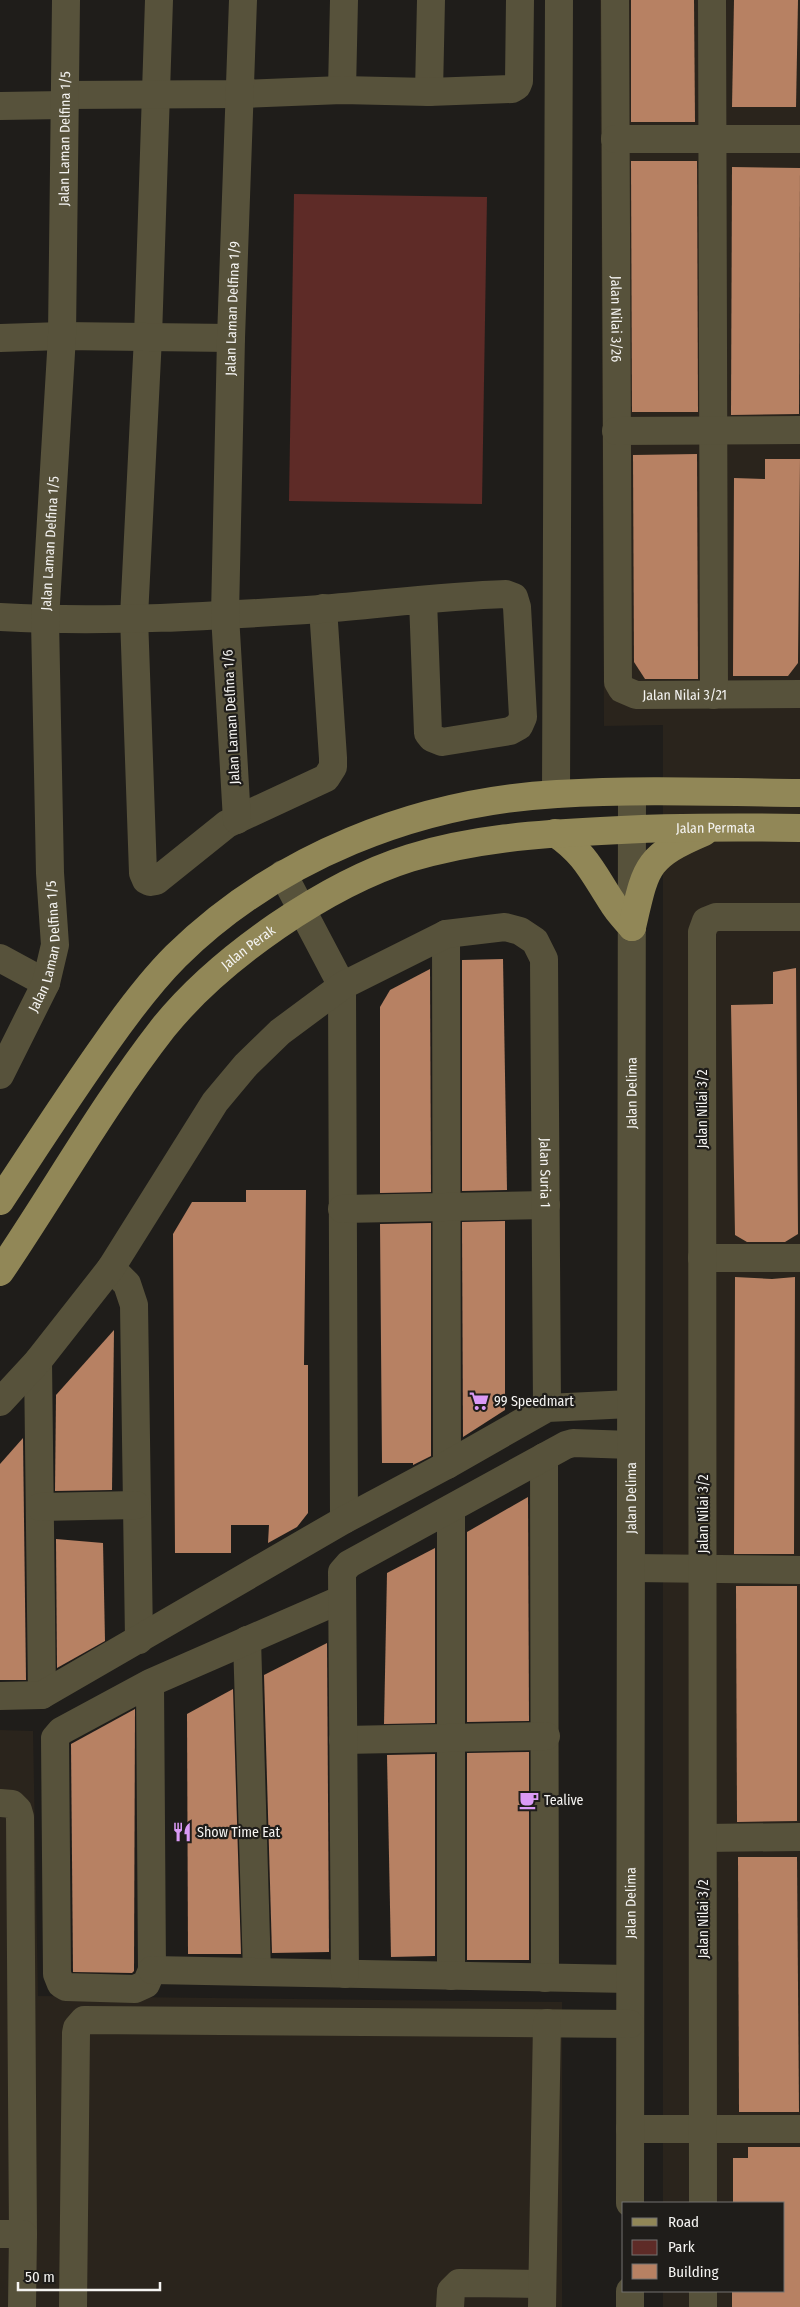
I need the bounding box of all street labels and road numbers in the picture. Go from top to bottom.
street label: Jalan Laman Delfina 1/5 [56,71,74,206]
street label: Jalan Laman Delfina 1/9 [222,240,243,376]
street label: Jalan Nilai 3/26 [607,276,625,362]
street label: Jalan Laman Delfina 1/5 [38,475,63,611]
street label: Jalan Laman Delfina 1/6 [219,649,244,785]
street label: Jalan Nilai 3/21 [642,686,727,704]
street label: Jalan Permata [676,819,755,837]
street label: Jalan Laman Delfina 1/5 [25,880,64,1015]
street label: Jalan Perak [218,922,279,974]
street label: Jalan Delima [624,1057,641,1129]
street label: Jalan Nilai 3/2 [694,1069,711,1149]
street label: Jalan Suria 1 [536,1138,554,1208]
street label: Jalan Delima [623,1462,640,1534]
street label: Jalan Nilai 3/2 [695,1474,712,1554]
street label: Jalan Delima [622,1867,639,1939]
street label: Jalan Nilai 3/2 [695,1879,712,1959]

